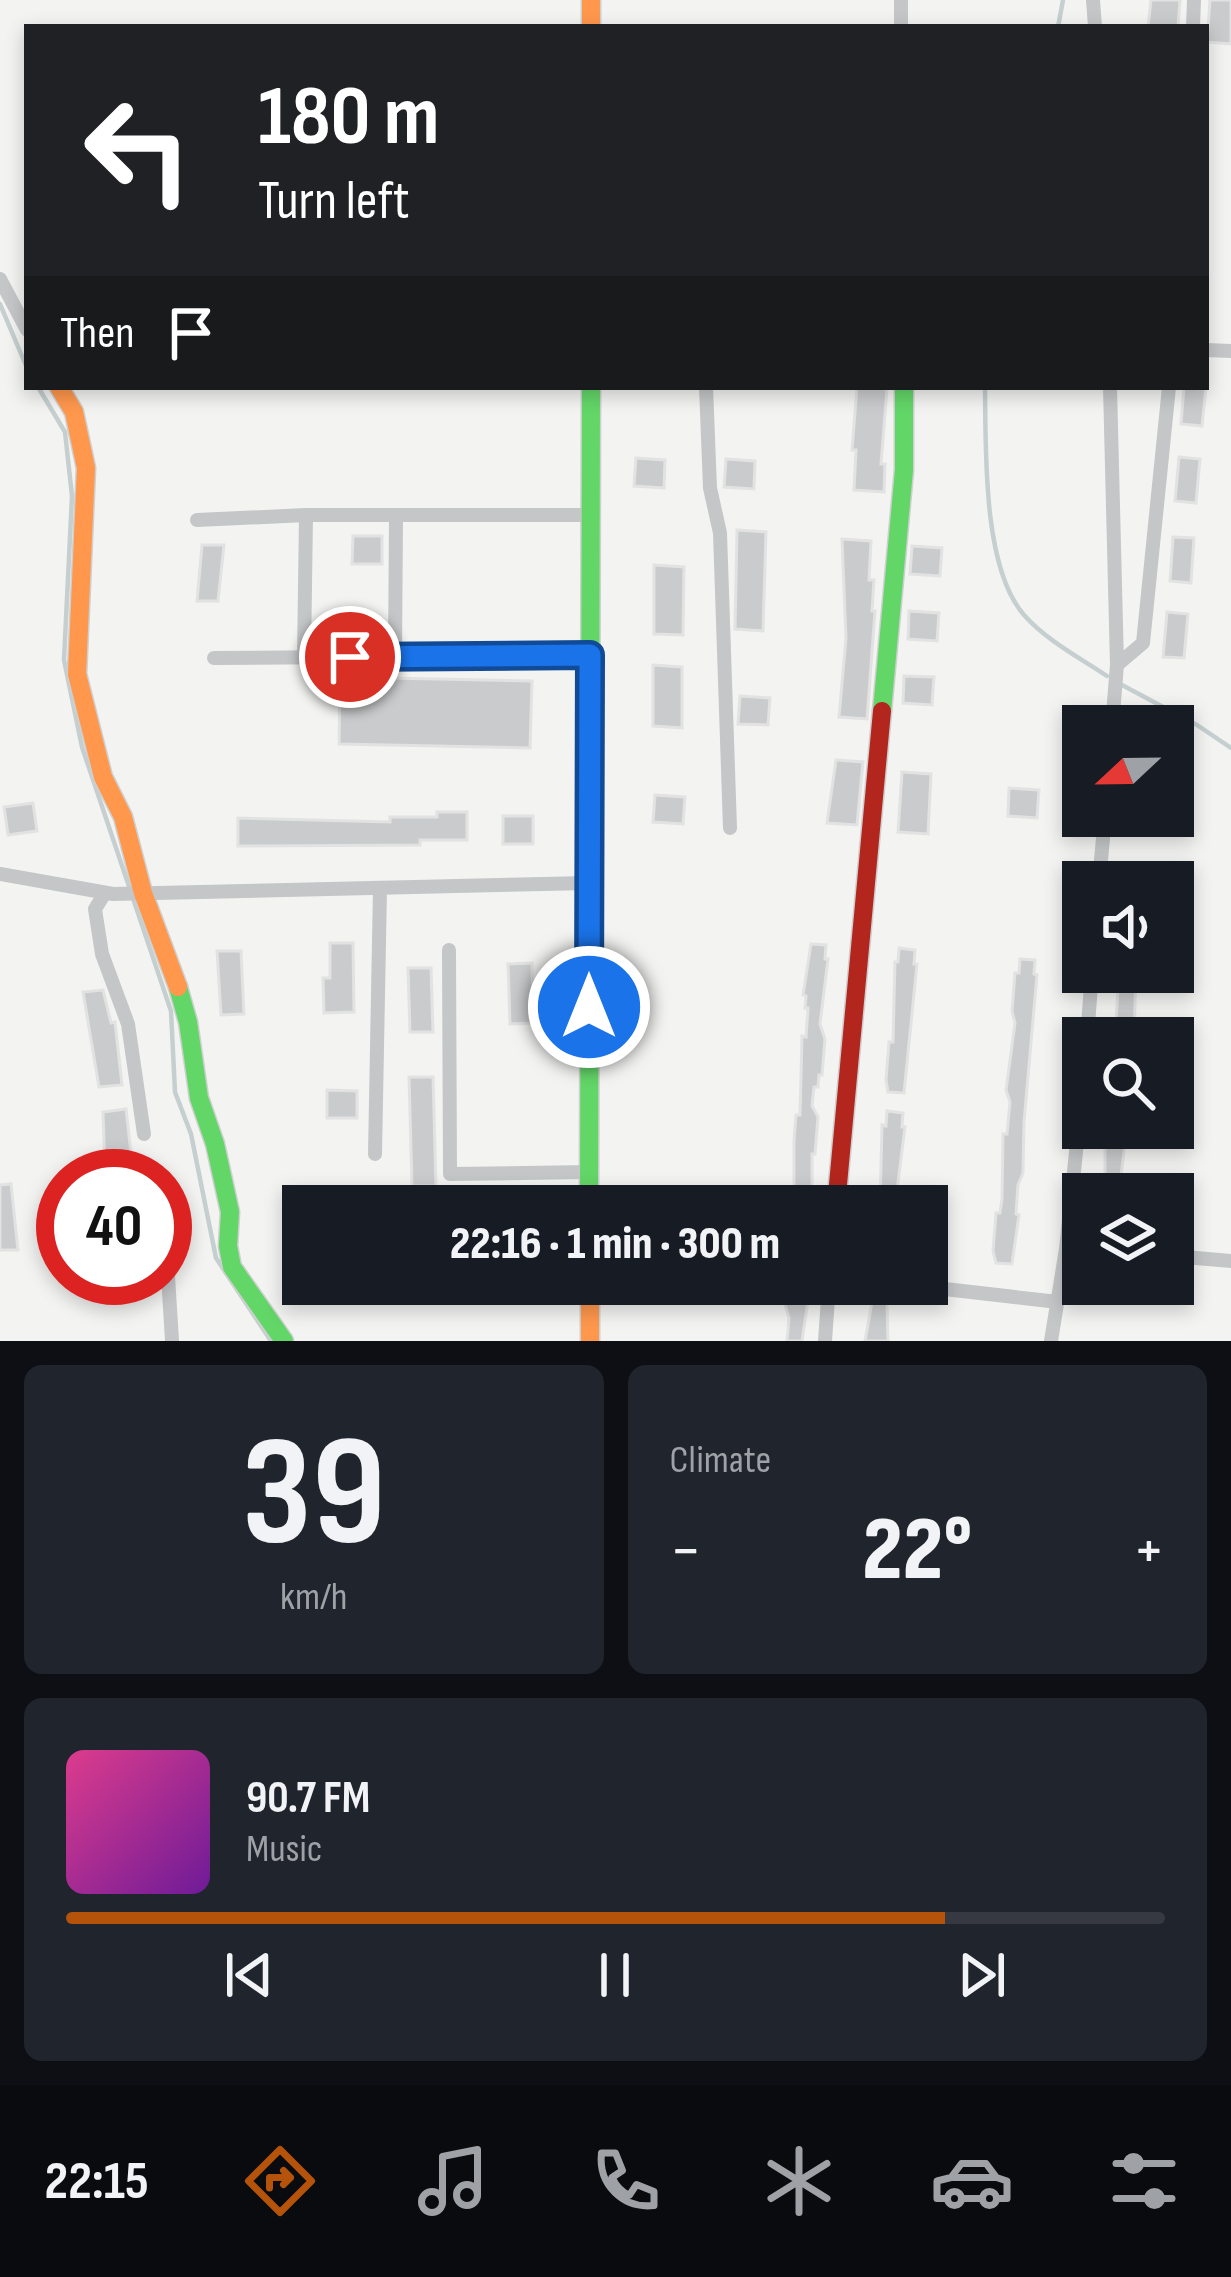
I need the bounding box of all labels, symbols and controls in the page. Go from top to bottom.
text: 180 m [258,67,439,168]
icon: left [60,72,216,228]
text: Turn left [258,169,410,234]
icon: arrive [158,300,224,366]
text: Then [60,306,134,361]
pin [299,606,401,708]
icon: arrive [317,624,383,690]
north arrow [1062,705,1194,837]
map controls [1062,705,1194,1305]
button: sound [1062,861,1194,993]
position arrow [526,944,652,1070]
button: search [1062,1017,1194,1149]
speed limit sign: 40 [36,1149,192,1305]
button: layers [1062,1173,1194,1305]
text: 22:16 · 1 min · 300 m [450,1217,780,1272]
text: 39 [242,1402,386,1589]
text: Climate [670,1437,771,1484]
text: 22° [862,1497,972,1605]
text: − [670,1512,702,1591]
text: + [1133,1512,1165,1591]
text: km/h [280,1574,347,1621]
text: 90.7 FM [246,1771,370,1826]
text: Music [246,1826,322,1873]
icon: previous [216,1942,282,2008]
icon: pause [582,1942,648,2008]
icon: next [949,1942,1015,2008]
icon: directions [238,2139,322,2223]
icon: music [411,2139,495,2223]
icon: phone [584,2139,668,2223]
icon: climate [757,2139,841,2223]
icon: car [930,2139,1014,2223]
icon: filters [1102,2139,1186,2223]
text: 22:15 [44,2149,149,2214]

